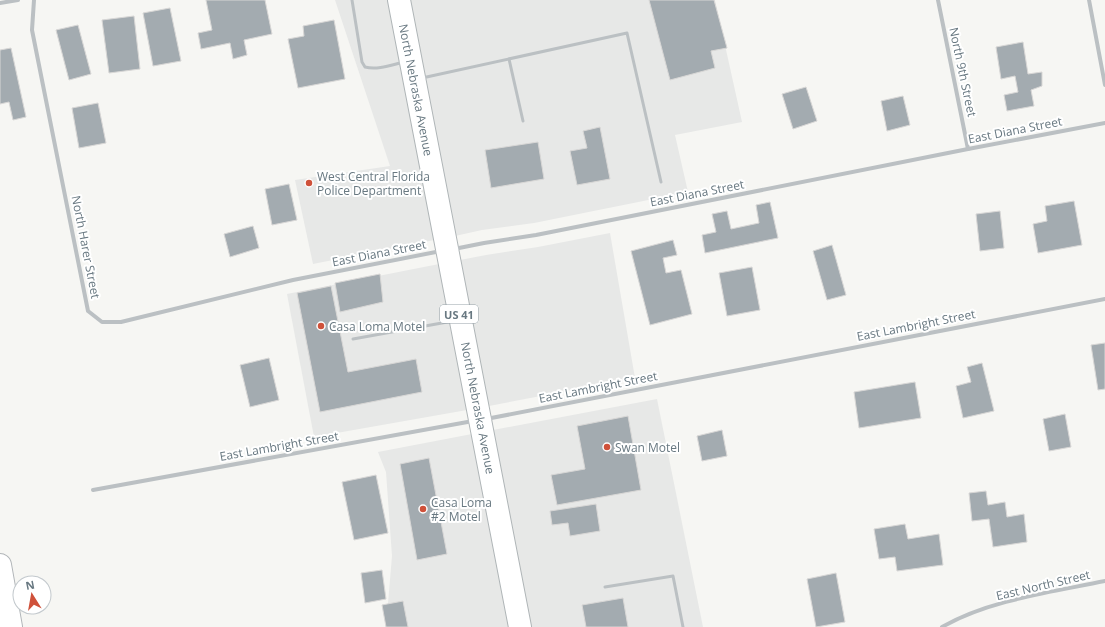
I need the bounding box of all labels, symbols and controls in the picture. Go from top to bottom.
street label: North Nebraska Avenue [395,23,437,158]
street label: North 9th Street [945,26,981,118]
street label: East Diana Street [966,113,1064,147]
place label: West Central Florida Police Department [317,168,430,199]
street label: East Diana Street [648,176,746,210]
marker: West Central Florida Police Department [304,178,314,188]
street label: North Harer Street [68,194,104,300]
street label: East Diana Street [330,236,428,270]
road number: US 41 [440,305,478,323]
street label: East Lambright Street [855,305,977,345]
place label: Casa Loma Motel [329,318,425,335]
marker: Casa Loma Motel [316,321,326,331]
street label: North Nebraska Avenue [457,341,499,476]
street label: East Lambright Street [537,367,659,407]
street label: East Lambright Street [218,427,340,465]
place label: Swan Motel [615,439,680,456]
marker: Swan Motel [602,442,612,452]
place label: Casa Loma #2 Motel [431,494,492,525]
marker: Casa Loma #2 Motel [418,504,428,514]
street label: East North Street [994,566,1092,604]
north arrow [12,575,52,615]
text: N [24,576,36,593]

